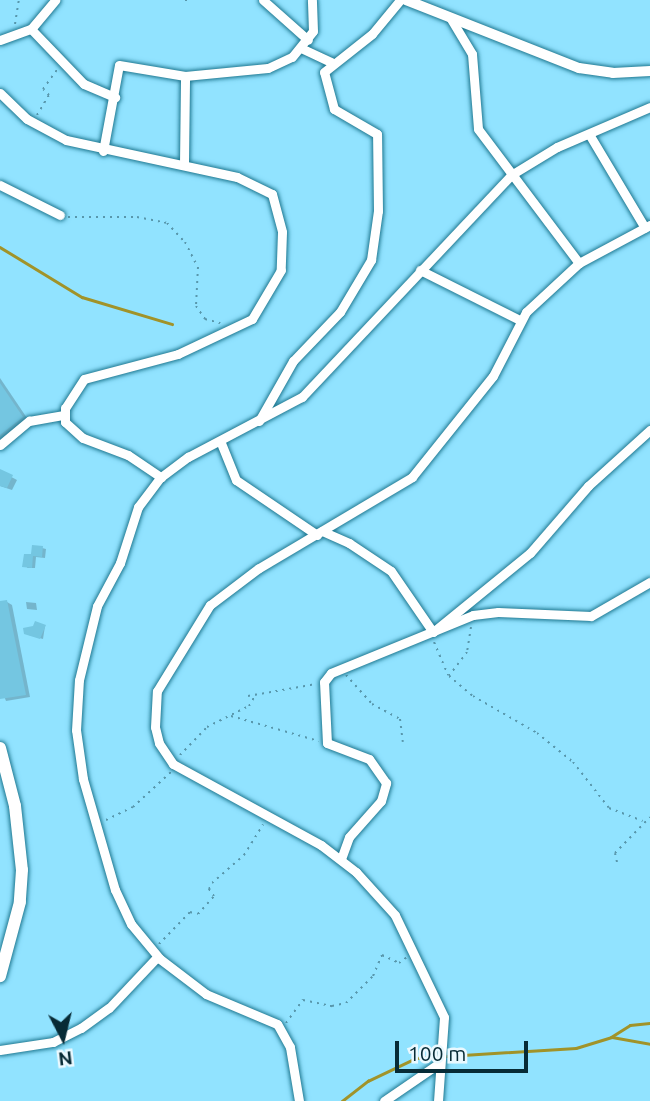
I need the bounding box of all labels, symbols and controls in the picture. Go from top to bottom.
north arrow [28,1003,98,1073]
scale bar [398,1028,531,1072]
text: 100 m [408,1041,466,1065]
text: N [57,1047,74,1071]

